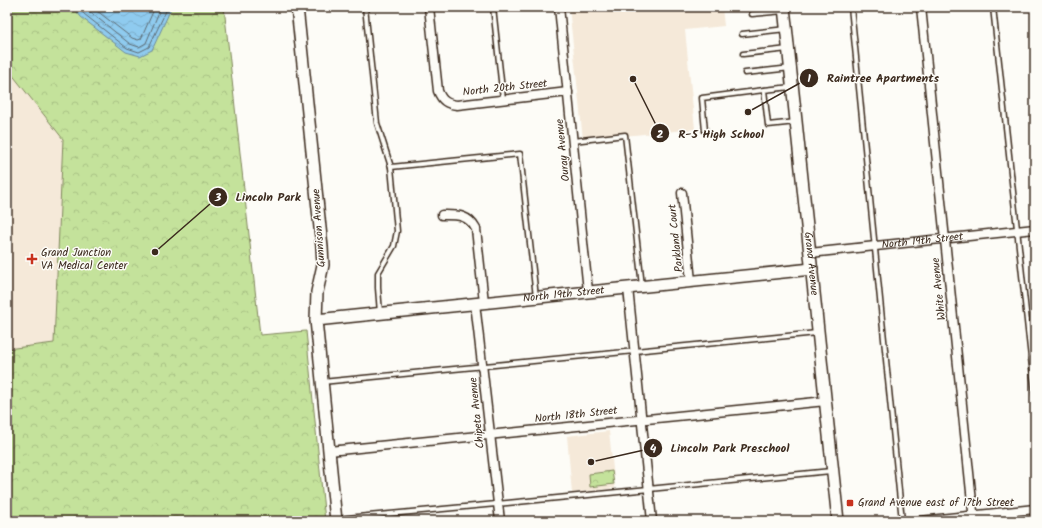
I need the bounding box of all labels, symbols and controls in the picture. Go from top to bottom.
callout: Raintree Apartments [799,66,947,90]
text: 1 [807,69,811,88]
text: Raintree Apartments [827,69,940,88]
street label: North 20th Street [462,75,549,101]
street label: Ouray Avenue [551,118,575,182]
callout: R-5 High School [650,121,771,145]
text: 2 [657,125,664,144]
text: R-5 High School [678,125,765,144]
callout: Lincoln Park [208,185,309,209]
text: 3 [214,188,222,207]
text: Lincoln Park [235,188,302,207]
street label: Gunnison Avenue [307,188,331,268]
street label: Parkland Court [663,202,689,273]
street label: North 19th Street [881,228,965,254]
street label: Grand Avenue [799,231,823,296]
place label: Grand Junction VA Medical Center [41,244,128,275]
marker: Grand Junction VA Medical Center [26,253,38,265]
street label: White Avenue [927,257,951,321]
street label: North 19th Street [522,281,606,308]
street label: Chipeta Avenue [464,376,490,450]
street label: North 18th Street [534,402,619,428]
callout: Lincoln Park Preschool [643,436,797,460]
text: 4 [650,439,657,458]
text: Lincoln Park Preschool [671,439,790,458]
place label: Grand Avenue east of 17th Street [858,494,1015,512]
marker: Grand Avenue east of 17th Street [845,498,855,508]

